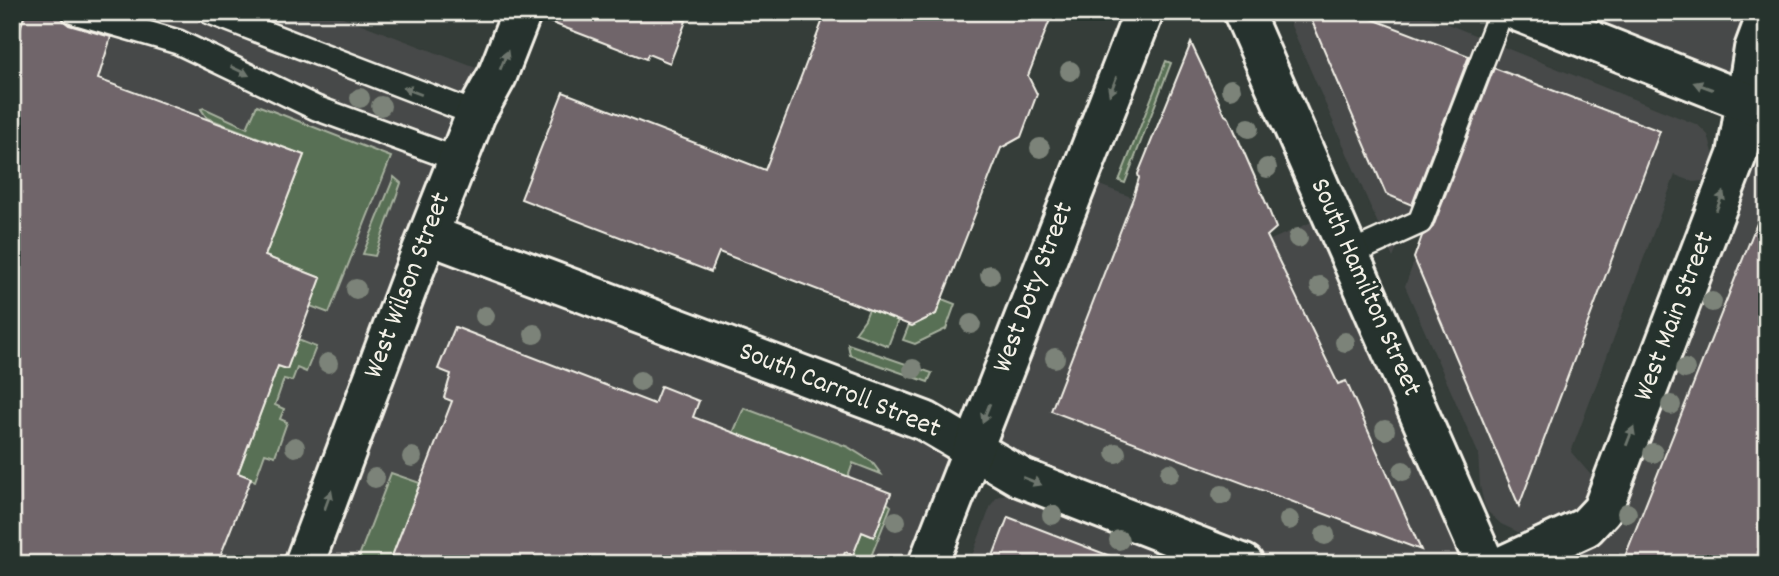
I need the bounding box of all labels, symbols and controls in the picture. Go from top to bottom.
one-way arrow [498,49,509,70]
one-way arrow [230,66,250,77]
one-way arrow [1107,76,1118,97]
one-way arrow [1692,80,1713,91]
one-way arrow [402,85,423,96]
street label: South Hamilton Street [1298,172,1430,404]
street label: West Wilson Street [355,187,463,385]
one-way arrow [1714,190,1725,211]
street label: West Doty Street [984,197,1086,379]
street label: West Main Street [1625,226,1727,408]
street label: South Carroll Street [732,333,946,451]
one-way arrow [980,402,991,423]
one-way arrow [1625,426,1636,447]
one-way arrow [1021,476,1042,487]
one-way arrow [323,489,334,510]

